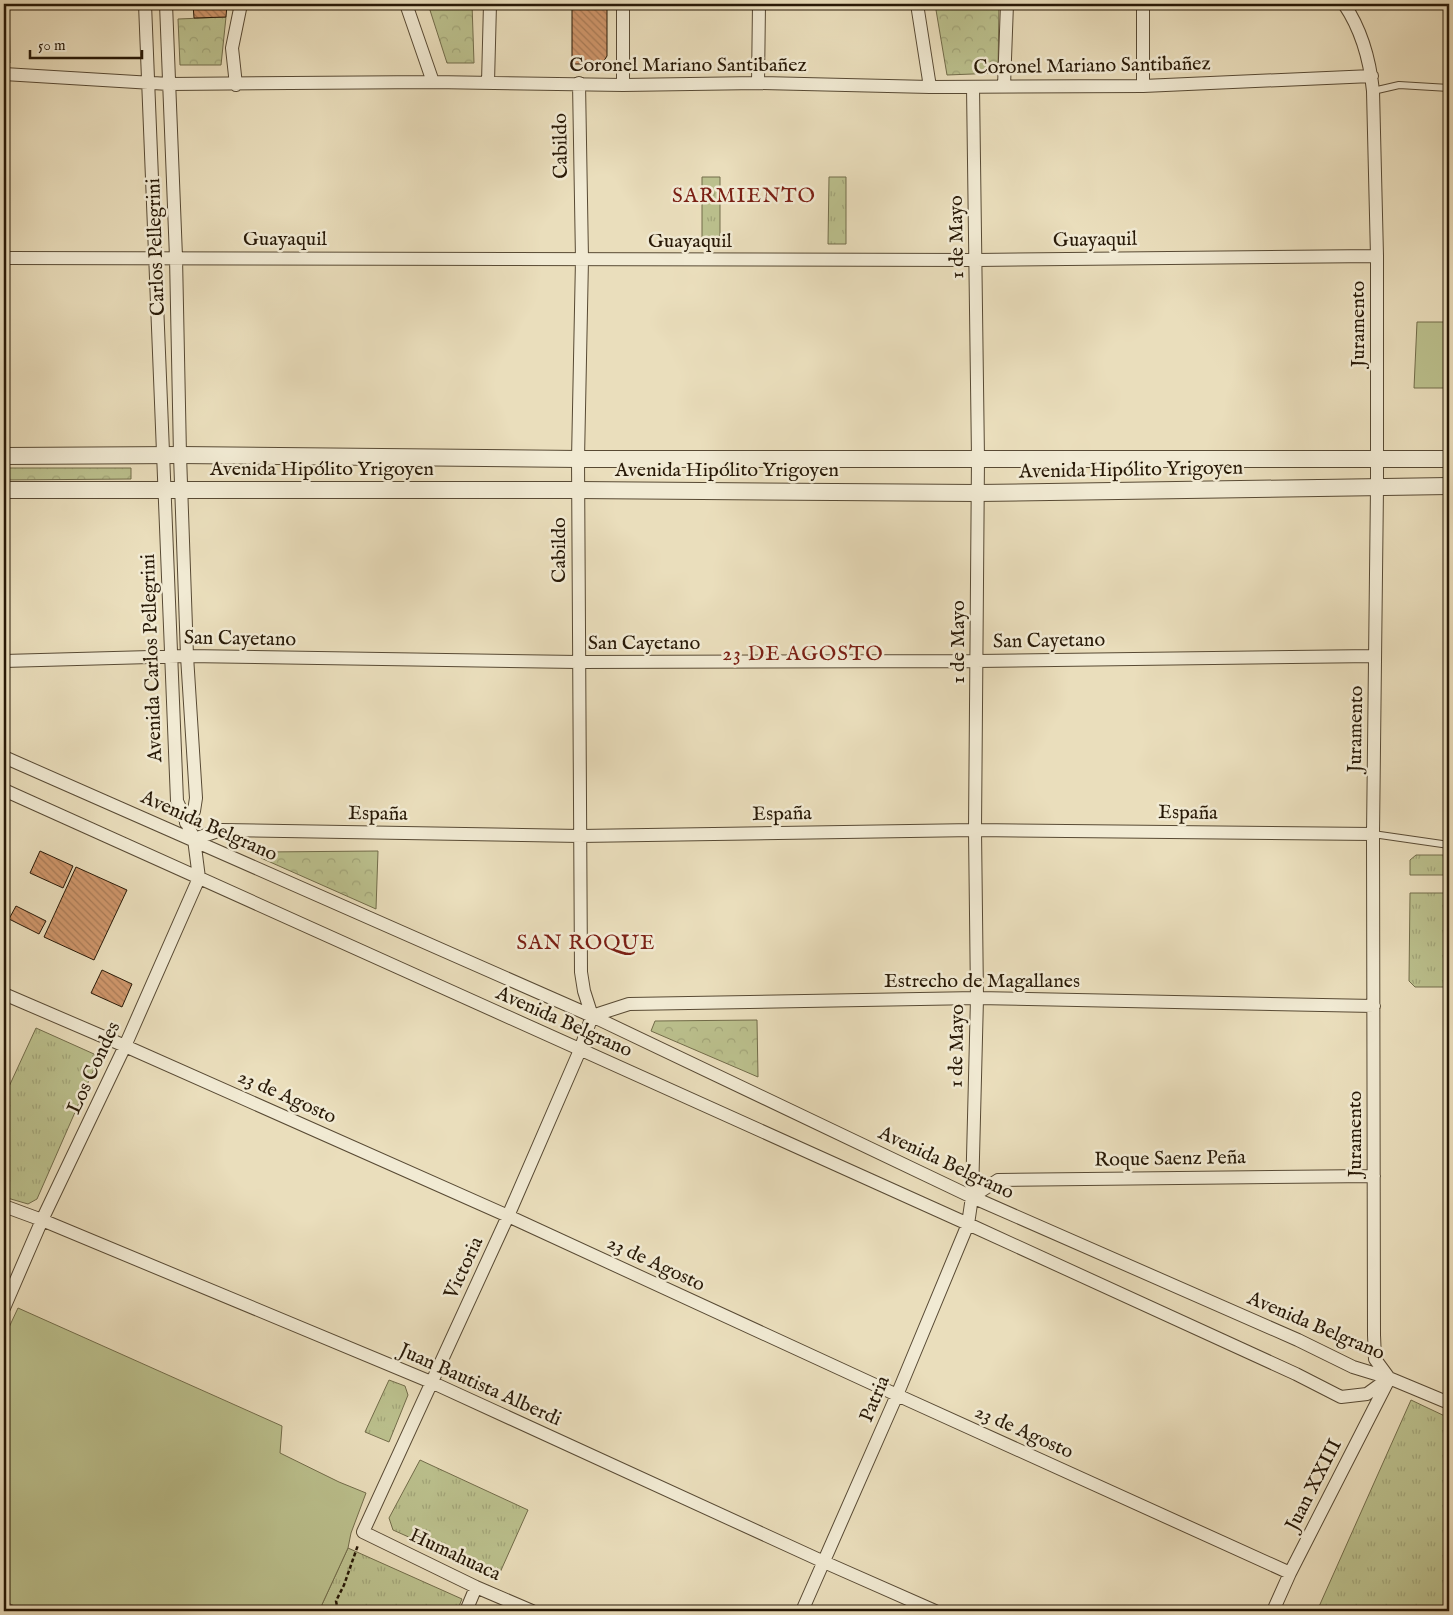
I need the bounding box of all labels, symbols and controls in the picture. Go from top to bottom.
scale bar [30,28,142,60]
text: 50 m [38,36,66,55]
street label: Coronel Mariano Santibañez [973,51,1211,81]
street label: Coronel Mariano Santibañez [569,53,807,78]
street label: Cabildo [548,113,574,179]
street label: Carlos Pellegrini [141,178,171,316]
district label: SARMIENTO [672,183,816,210]
street label: 1 de Mayo [944,195,970,279]
street label: Guayaquil [243,227,328,252]
street label: Guayaquil [1053,227,1138,253]
street label: Guayaquil [648,229,733,254]
street label: Juramento [1346,280,1371,369]
street label: Avenida Hipólito Yrigoyen [1018,456,1244,484]
street label: Avenida Hipólito Yrigoyen [209,457,434,482]
street label: Avenida Hipólito Yrigoyen [614,458,839,483]
street label: Cabildo [547,517,572,583]
street label: Avenida Carlos Pellegrini [136,553,168,764]
street label: 1 de Mayo [946,600,971,684]
street label: San Cayetano [184,626,297,652]
street label: San Cayetano [993,628,1106,654]
street label: San Cayetano [588,631,700,656]
district label: 23 DE AGOSTO [722,641,884,668]
street label: Juramento [1343,685,1369,775]
street label: Avenida Belgrano [136,784,281,867]
street label: España [1158,800,1218,826]
street label: España [348,801,408,827]
street label: España [752,801,812,827]
district label: SAN ROQUE [517,930,655,957]
street label: Estrecho de Magallanes [884,969,1080,994]
street label: Avenida Belgrano [491,980,636,1063]
street label: 1 de Mayo [944,1004,970,1088]
street label: Los Condes [62,1018,126,1118]
street label: 23 de Agosto [234,1064,340,1130]
street label: Juramento [1343,1090,1368,1179]
street label: Avenida Belgrano [873,1120,1018,1205]
street label: Roque Saenz Peña [1094,1145,1246,1173]
street label: 23 de Agosto [603,1230,709,1298]
street label: Victoria [438,1233,489,1304]
street label: Avenida Belgrano [1243,1285,1389,1366]
street label: Juan Bautista Alberdi [393,1337,565,1432]
street label: Patria [854,1372,896,1426]
street label: 23 de Agosto [971,1399,1077,1465]
street label: Juan XXIII [1279,1434,1348,1537]
street label: Humahuaca [405,1523,505,1587]

